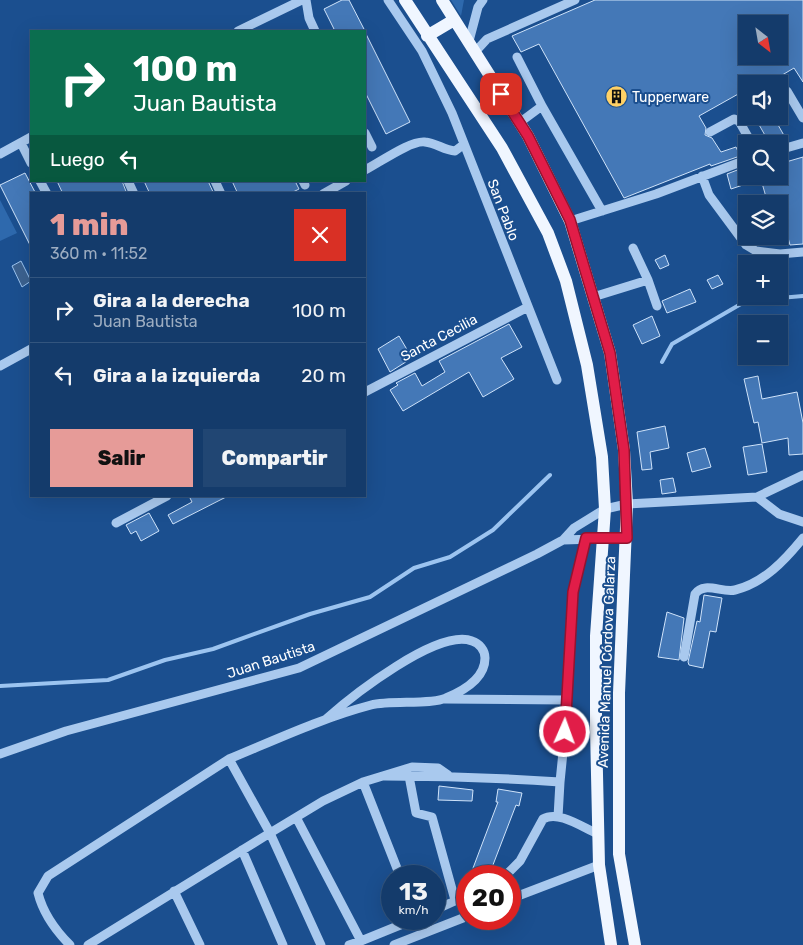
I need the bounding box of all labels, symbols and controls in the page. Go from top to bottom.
north arrow [738,15,788,65]
map controls [738,15,788,365]
text: 100 m [133,48,238,90]
icon: right [50,50,115,115]
pin [480,73,522,115]
button: sound [738,75,788,125]
icon: arrive [487,80,515,108]
building icon: Tupperware [604,85,628,109]
place label: Tupperware [632,89,709,106]
text: Juan Bautista [133,90,277,117]
button: search [738,135,788,185]
icon: left [115,145,143,173]
text: Luego [50,148,105,171]
street label: San Pablo [483,177,523,243]
button: layers [738,195,788,245]
text: 1 min [50,207,128,243]
button: close [294,209,346,261]
text: 360 m · 11:52 [50,244,147,263]
button: + [738,255,788,305]
text: Gira a la derecha [93,289,250,312]
icon: right [50,296,78,324]
text: 100 m [292,299,346,322]
street label: Santa Cecilia [398,311,480,365]
text: Juan Bautista [93,312,198,331]
button: − [738,315,788,365]
icon: left [50,361,78,389]
text: Gira a la izquierda [93,364,260,387]
text: 20 m [301,364,346,387]
button: Salir [50,429,193,487]
button: Compartir [203,429,346,487]
street label: Avenida Manuel Córdova Galarza [595,556,619,768]
street label: Juan Bautista [225,638,317,682]
position arrow [538,705,590,757]
speed limit sign: 20 [456,865,521,930]
text: 13 [399,877,428,906]
text: km/h [399,903,428,917]

